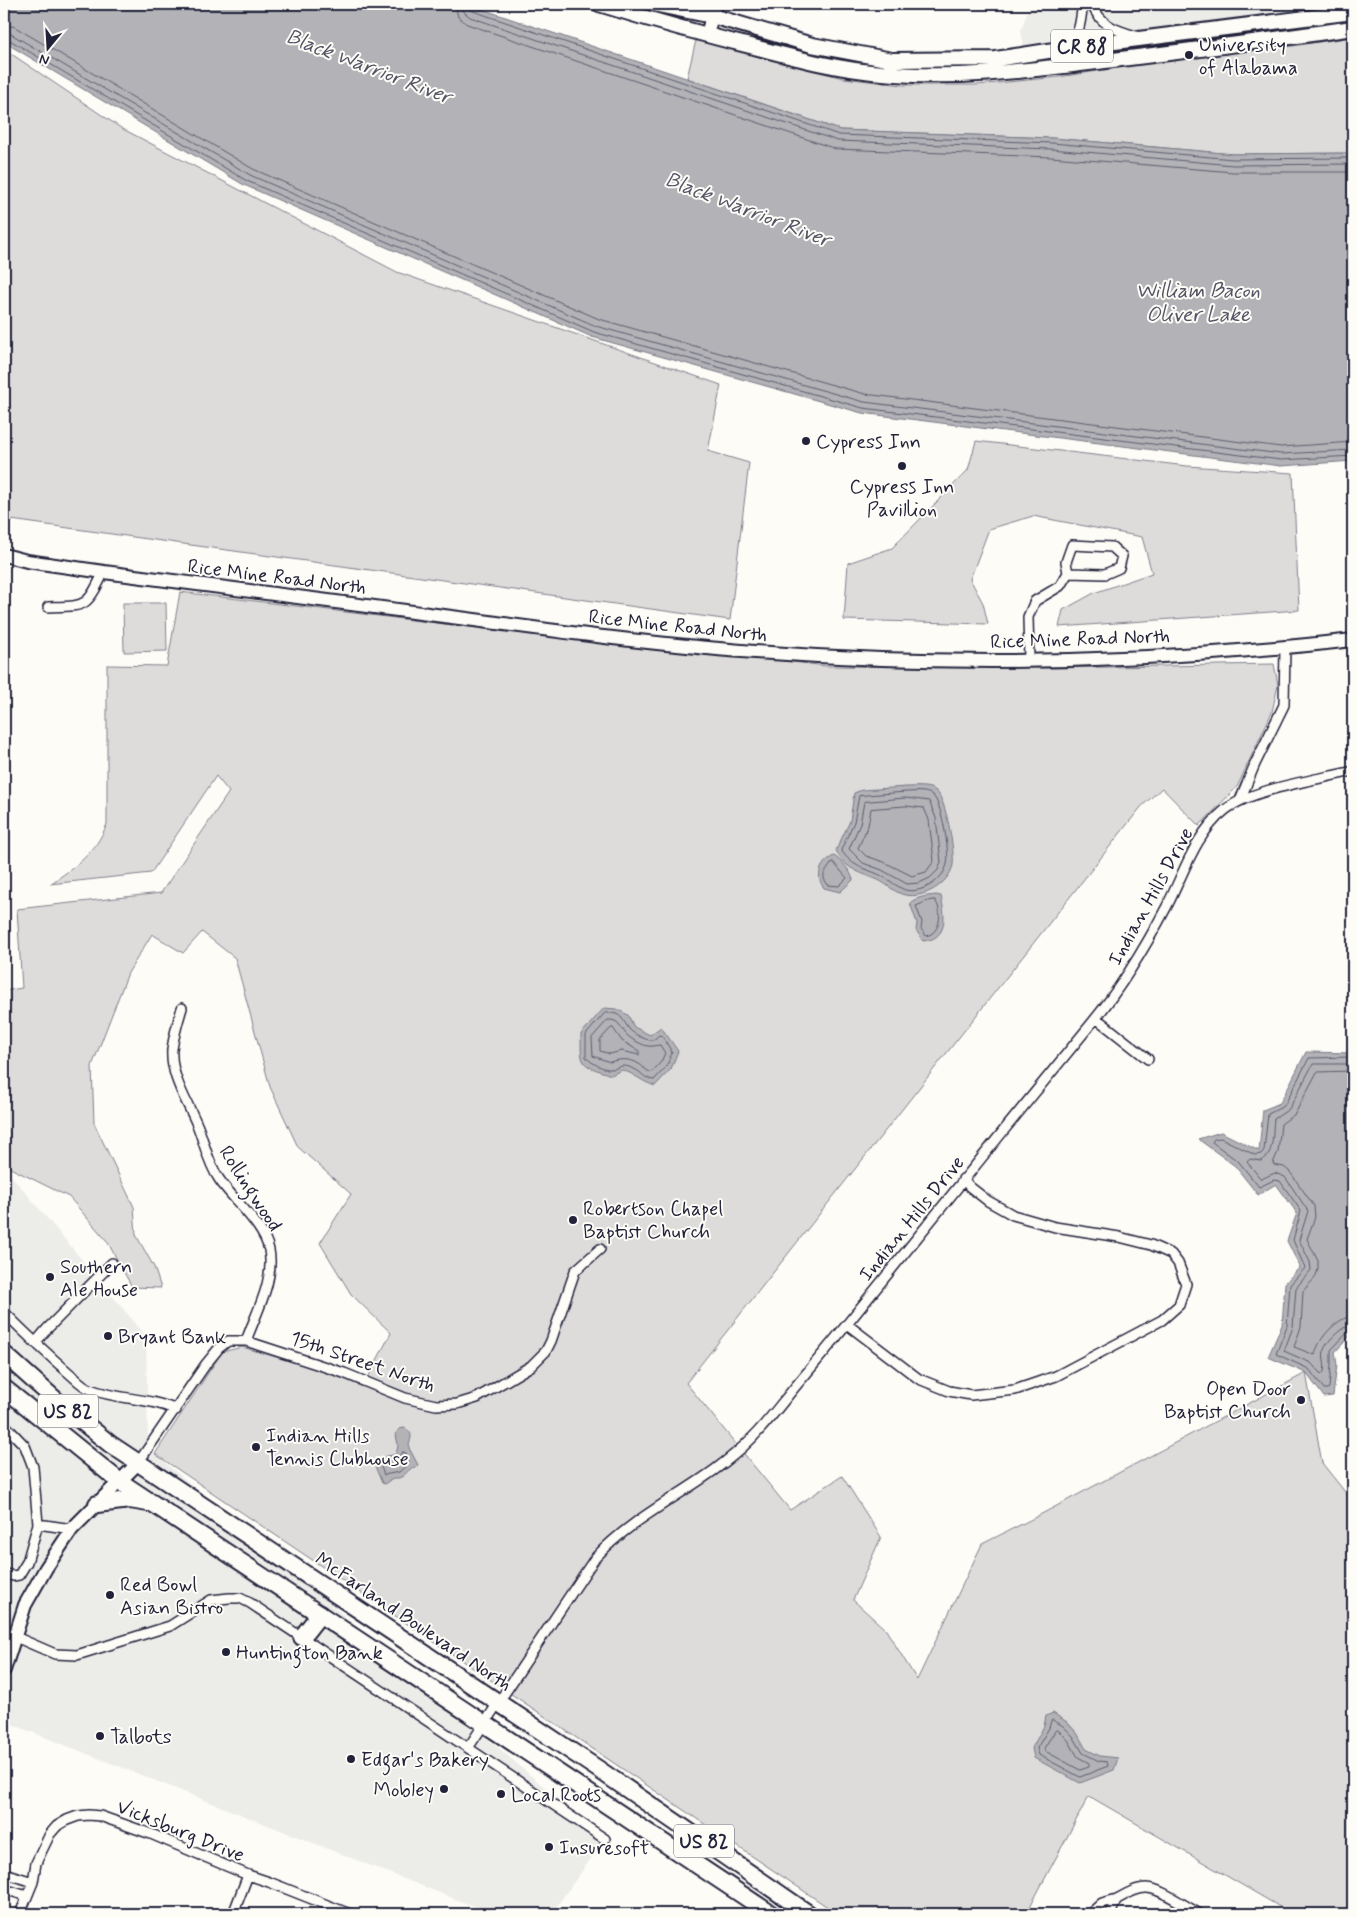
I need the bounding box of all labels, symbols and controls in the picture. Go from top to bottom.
north arrow [22,22,72,72]
water label: Black Warrior River [282,23,458,112]
road number: CR 88 [1051,29,1113,62]
place label: University of Alabama [1199,32,1298,82]
text: N [37,49,52,69]
marker: University of Alabama [1183,49,1195,61]
water label: Black Warrior River [661,166,837,255]
water label: William Bacon Oliver Lake [1136,277,1260,329]
place label: Cypress Inn [816,429,921,456]
marker: Cypress Inn [800,435,812,447]
marker: Cypress Inn Pavillion [896,460,908,472]
place label: Cypress Inn Pavillion [849,474,955,524]
street label: Rice Mine Road North [186,553,368,602]
street label: Rice Mine Road North [587,604,769,649]
street label: Rice Mine Road North [990,623,1170,656]
street label: Indian Hills Drive [1102,823,1200,971]
street label: Rollingwood [210,1141,288,1238]
street label: Indian Hills Drive [853,1151,971,1287]
place label: Robertson Chapel Baptist Church [583,1196,723,1246]
marker: Robertson Chapel Baptist Church [567,1214,579,1226]
place label: Southern Ale House [60,1254,138,1304]
marker: Southern Ale House [44,1271,56,1283]
place label: Bryant Bank [118,1324,226,1351]
street label: 15th Street North [286,1325,439,1400]
marker: Bryant Bank [102,1330,114,1342]
place label: Open Door Baptist Church [1164,1376,1291,1426]
road number: US 82 [38,1394,98,1428]
marker: Open Door Baptist Church [1295,1394,1307,1406]
place label: Indian Hills Tennis Clubhouse [266,1423,409,1473]
marker: Indian Hills Tennis Clubhouse [250,1441,262,1453]
street label: McFarland Boulevard North [309,1546,517,1698]
place label: Red Bowl Asian Bistro [120,1572,223,1622]
marker: Red Bowl Asian Bistro [104,1589,116,1601]
place label: Huntington Bank [236,1640,383,1669]
marker: Huntington Bank [220,1646,232,1658]
place label: Talbots [110,1724,172,1751]
marker: Talbots [94,1730,106,1742]
place label: Edgar's Bakery [361,1747,489,1776]
marker: Edgar's Bakery [345,1753,357,1765]
place label: Mobley [373,1777,434,1804]
place label: Local Roots [511,1782,601,1809]
marker: Mobley [438,1783,450,1795]
marker: Local Roots [495,1788,507,1800]
street label: Vicksburg Drive [113,1794,248,1869]
road number: US 82 [674,1824,734,1858]
place label: Insuresoft [559,1835,649,1862]
marker: Insuresoft [543,1841,555,1853]

